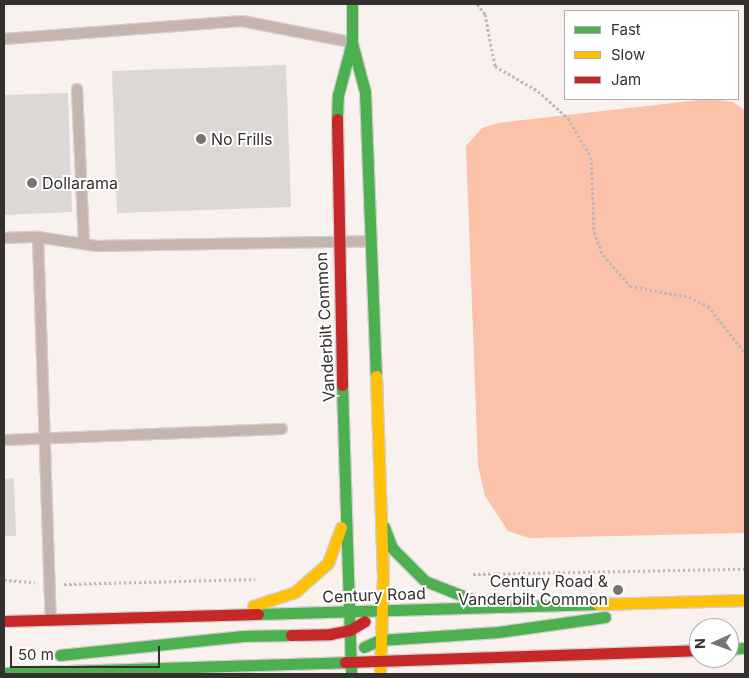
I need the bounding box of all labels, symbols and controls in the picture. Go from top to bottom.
legend [564,10,739,100]
text: Fast [611,20,641,39]
text: Slow [611,45,645,64]
text: Jam [611,70,641,89]
place label: No Frills [211,129,272,149]
marker: No Frills [195,133,207,145]
place label: Dollarama [42,173,118,193]
marker: Dollarama [26,177,38,189]
street label: Vanderbilt Common [311,252,339,402]
place label: Century Road & Vanderbilt Common [458,571,608,609]
street label: Century Road [322,584,426,606]
marker: Century Road & Vanderbilt Common [612,584,624,596]
north arrow [689,618,739,668]
scale bar [12,636,162,668]
text: N [691,638,708,649]
text: 50 m [18,645,54,664]

